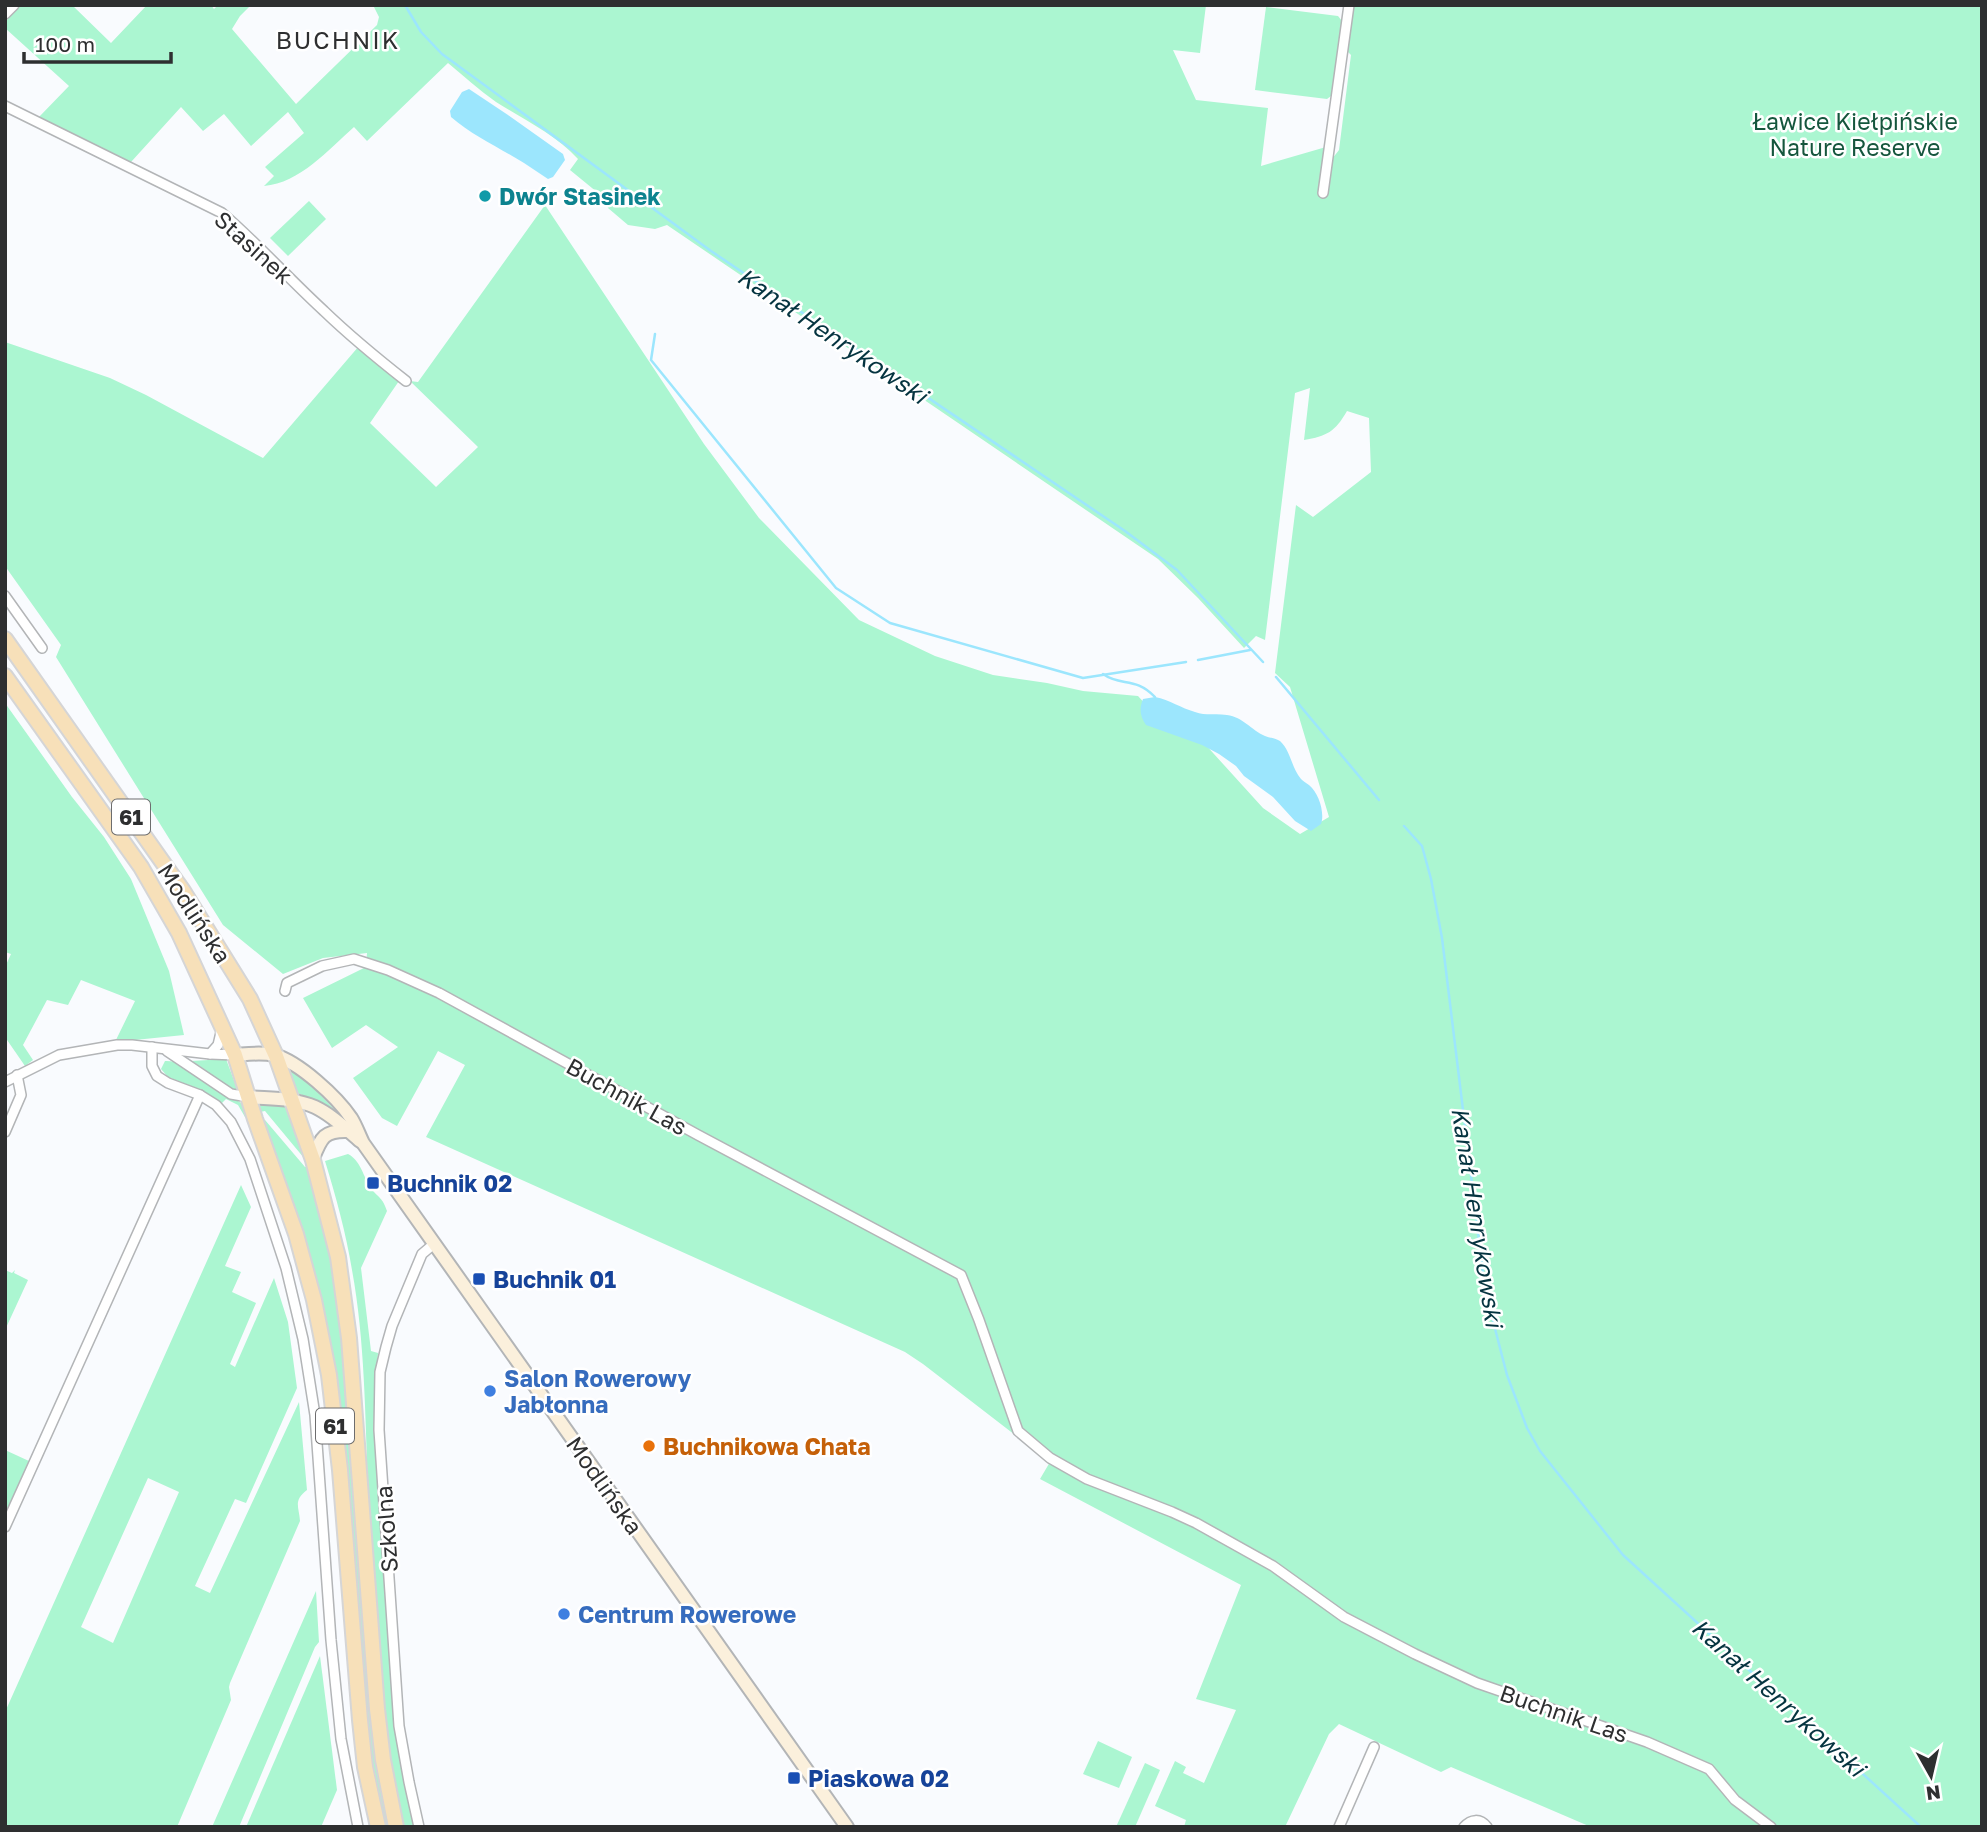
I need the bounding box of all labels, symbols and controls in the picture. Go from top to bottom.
scale bar [24,21,172,65]
district label: BUCHNIK [276,25,400,54]
text: 100 m [35,31,95,57]
park label: Ławice Kiełpińskie Nature Reserve [1752,107,1958,161]
place label: Dwór Stasinek [499,182,661,210]
marker: Dwór Stasinek [477,188,493,204]
street label: Stasinek [209,205,299,289]
water label: Kanał Henrykowski [732,261,935,411]
road number: 61 [112,800,150,834]
street label: Modlińska [152,858,238,968]
street label: Buchnik Las [562,1051,692,1141]
water label: Kanał Henrykowski [1445,1105,1510,1332]
place label: Buchnik 02 [387,1169,512,1197]
marker: Buchnik 02 [365,1175,381,1191]
place label: Buchnik 01 [493,1265,616,1293]
marker: Buchnik 01 [471,1271,487,1287]
place label: Salon Rowerowy Jabłonna [504,1364,692,1418]
marker: Salon Rowerowy Jabłonna [482,1383,498,1399]
road number: 61 [316,1408,354,1444]
street label: Modlińska [561,1431,649,1539]
place label: Buchnikowa Chata [663,1432,871,1460]
marker: Buchnikowa Chata [641,1438,657,1454]
street label: Szkolna [369,1485,403,1573]
place label: Centrum Rowerowe [578,1600,796,1628]
marker: Centrum Rowerowe [556,1606,572,1622]
water label: Kanał Henrykowski [1686,1612,1873,1785]
street label: Buchnik Las [1496,1678,1632,1748]
north arrow [1896,1741,1966,1811]
place label: Piaskowa 02 [808,1764,949,1792]
marker: Piaskowa 02 [786,1770,802,1786]
text: N [1925,1781,1942,1806]

